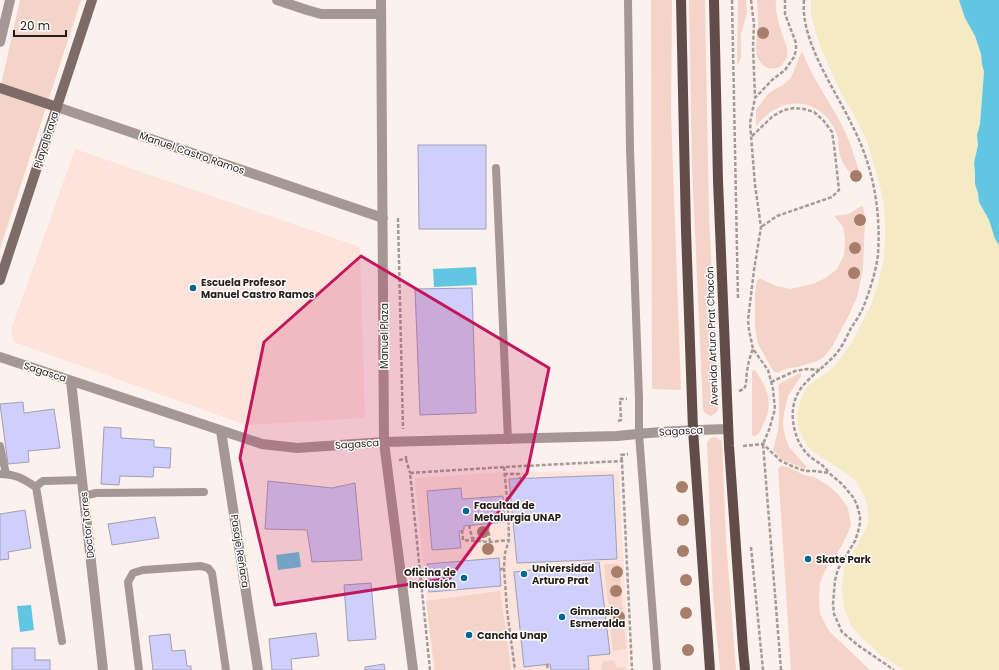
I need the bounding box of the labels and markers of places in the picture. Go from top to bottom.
place label: Escuela Profesor Manuel Castro Ramos [201,275,315,302]
marker: Escuela Profesor Manuel Castro Ramos [188,283,198,293]
place label: Facultad de Metalurgia UNAP [474,498,561,525]
marker: Facultad de Metalurgia UNAP [461,506,471,516]
place label: Skate Park [816,552,872,567]
marker: Skate Park [803,554,813,564]
place label: Universidad Arturo Prat [532,561,595,588]
place label: Oficina de Inclusión [404,565,456,592]
marker: Universidad Arturo Prat [519,569,529,579]
marker: Oficina de Inclusión [459,573,469,583]
place label: Gimnasio Esmeralda [570,604,626,631]
marker: Gimnasio Esmeralda [557,612,567,622]
place label: Cancha Unap [477,628,547,643]
marker: Cancha Unap [464,630,474,640]

